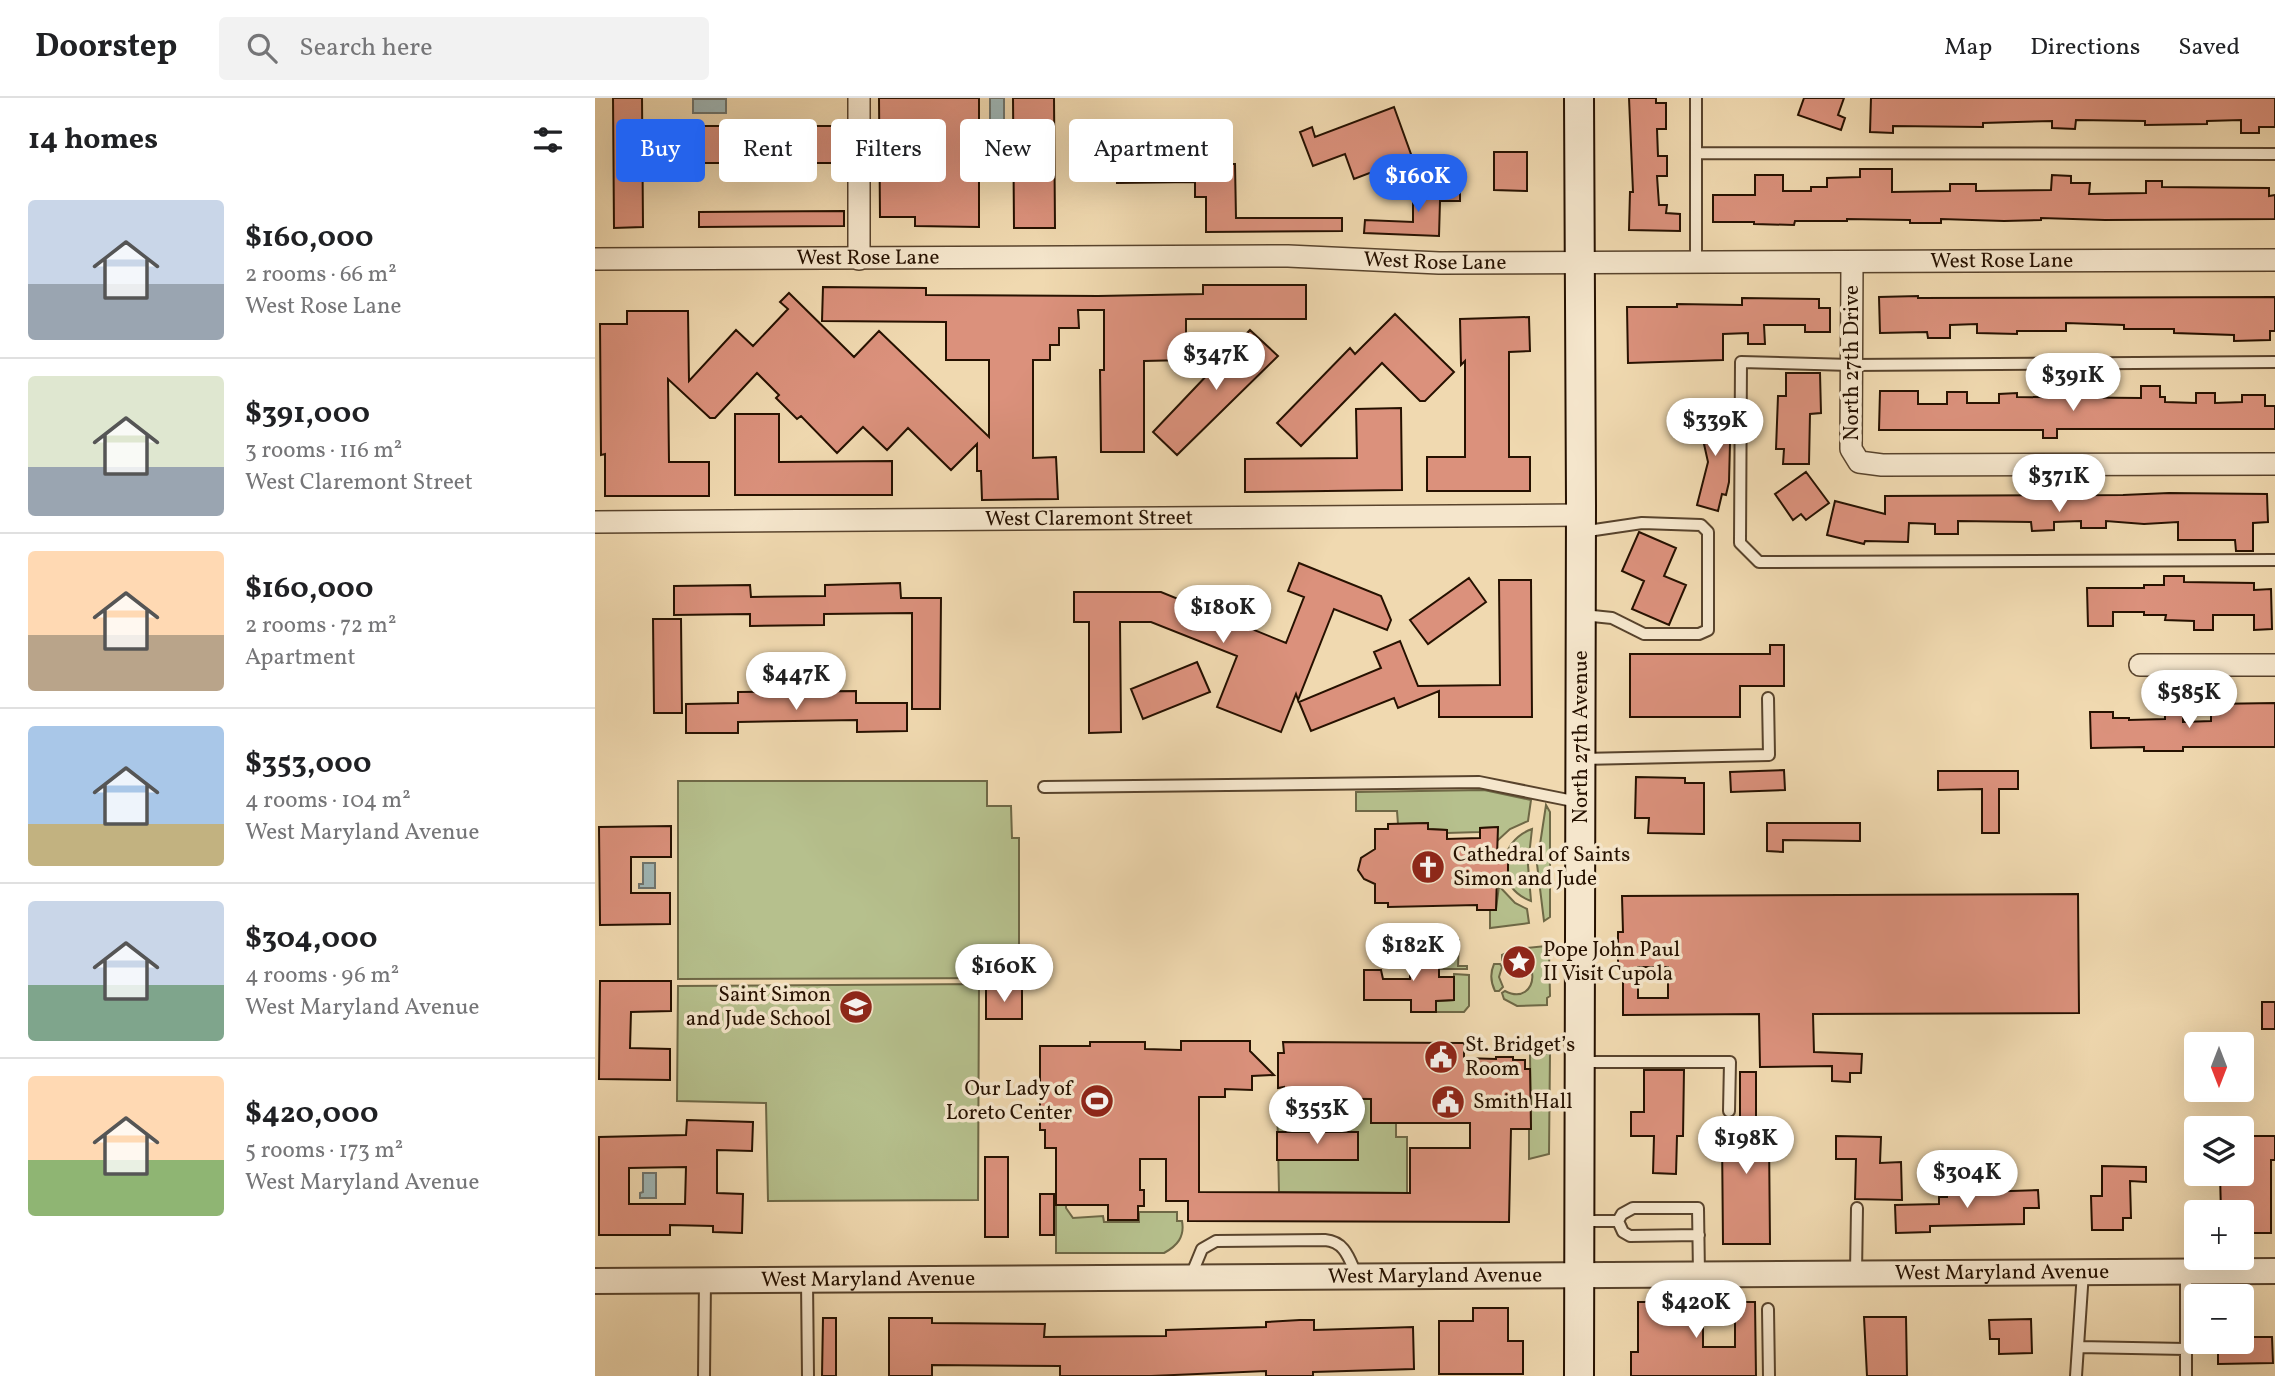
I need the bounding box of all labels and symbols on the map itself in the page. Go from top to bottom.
pin: $160K [1369,155,1467,214]
street label: West Rose Lane [796,243,940,273]
street label: West Rose Lane [1363,245,1506,278]
street label: West Rose Lane [1930,246,2073,276]
street label: North 27th Drive [1838,285,1867,441]
pin: $347K [1167,332,1265,392]
pin: $391K [2024,354,2122,413]
pin: $339K [1666,398,1764,458]
pin: $371K [2010,454,2108,514]
street label: West Claremont Street [985,503,1193,534]
pin: $180K [1174,586,1272,645]
street label: North 27th Avenue [1567,650,1596,824]
pin: $447K [747,652,845,712]
pin: $585K [2140,670,2238,730]
place label: Cathedral of Saints Simon and Jude [1453,841,1630,894]
church icon: Cathedral of Saints Simon and Jude [1409,848,1447,886]
pin: $182K [1364,924,1462,983]
place label: Pope John Paul II Visit Cupola [1543,936,1680,989]
place icon: Pope John Paul II Visit Cupola [1500,943,1538,981]
pin: $160K [955,944,1053,1004]
place label: Saint Simon and Jude School [686,981,831,1034]
school or university icon: Saint Simon and Jude School [837,988,875,1026]
place label: St. Bridget’s Room [1465,1031,1575,1084]
north arrow [2184,1032,2254,1102]
public building icon: St. Bridget’s Room [1422,1038,1460,1076]
place label: Our Lady of Loreto Center [946,1075,1074,1128]
sports icon: Our Lady of Loreto Center [1078,1082,1116,1120]
public building icon: Smith Hall [1429,1083,1467,1121]
pin: $353K [1268,1086,1366,1146]
place label: Smith Hall [1473,1088,1572,1117]
pin: $198K [1697,1116,1795,1176]
pin: $304K [1918,1150,2016,1210]
street label: West Maryland Avenue [1895,1257,2109,1288]
street label: West Maryland Avenue [1328,1261,1542,1291]
street label: West Maryland Avenue [761,1264,975,1295]
pin: $420K [1647,1280,1745,1340]

